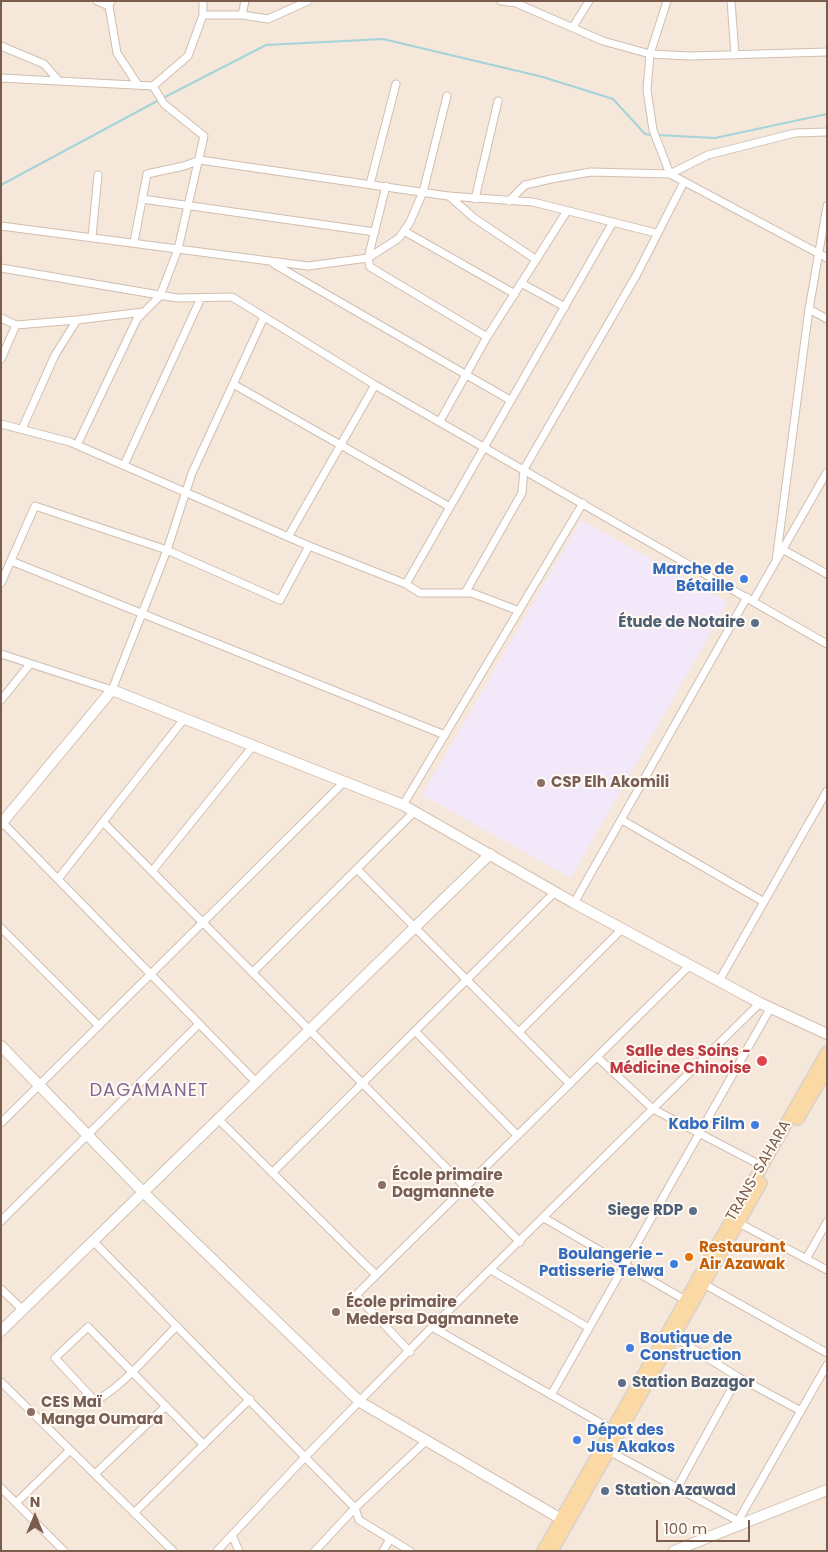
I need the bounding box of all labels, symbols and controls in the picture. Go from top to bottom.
place label: Marche de Bétaille [653,561,734,596]
marker: Marche de Bétaille [738,573,750,585]
place label: Étude de Notaire [618,614,745,632]
marker: Étude de Notaire [749,617,761,629]
place label: CSP Elh Akomili [551,774,669,792]
marker: CSP Elh Akomili [535,777,547,789]
place label: Salle des Soins - Médicine Chinoise [610,1043,751,1078]
marker: Salle des Soins - Médicine Chinoise [755,1054,769,1068]
district label: DAGAMANET [88,1080,210,1102]
place label: Kabo Film [669,1116,745,1134]
street label: TRANS-SAHARA [723,1117,795,1225]
marker: Kabo Film [749,1119,761,1131]
place label: École primaire Dagmannete [392,1167,503,1202]
marker: École primaire Dagmannete [376,1179,388,1191]
place label: Siege RDP [607,1202,683,1220]
marker: Siege RDP [687,1205,699,1217]
place label: Restaurant Air Azawak [699,1239,786,1274]
place label: Boulangerie - Patisserie Telwa [539,1246,664,1281]
marker: Restaurant Air Azawak [683,1251,695,1263]
marker: Boulangerie - Patisserie Telwa [668,1258,680,1270]
place label: École primaire Medersa Dagmannete [346,1294,519,1329]
marker: École primaire Medersa Dagmannete [330,1306,342,1318]
place label: Boutique de Construction [640,1330,741,1365]
marker: Boutique de Construction [624,1342,636,1354]
place label: Station Bazagor [632,1374,755,1392]
marker: Station Bazagor [616,1377,628,1389]
place label: CES Maï Manga Oumara [41,1394,163,1429]
marker: CES Maï Manga Oumara [25,1406,37,1418]
place label: Dépot des Jus Akakos [587,1422,675,1457]
marker: Dépot des Jus Akakos [571,1434,583,1446]
place label: Station Azawad [615,1482,736,1500]
marker: Station Azawad [599,1485,611,1497]
north arrow [10,1492,60,1542]
text: N [30,1492,40,1512]
scale bar [658,1510,752,1542]
text: 100 m [664,1518,707,1539]

